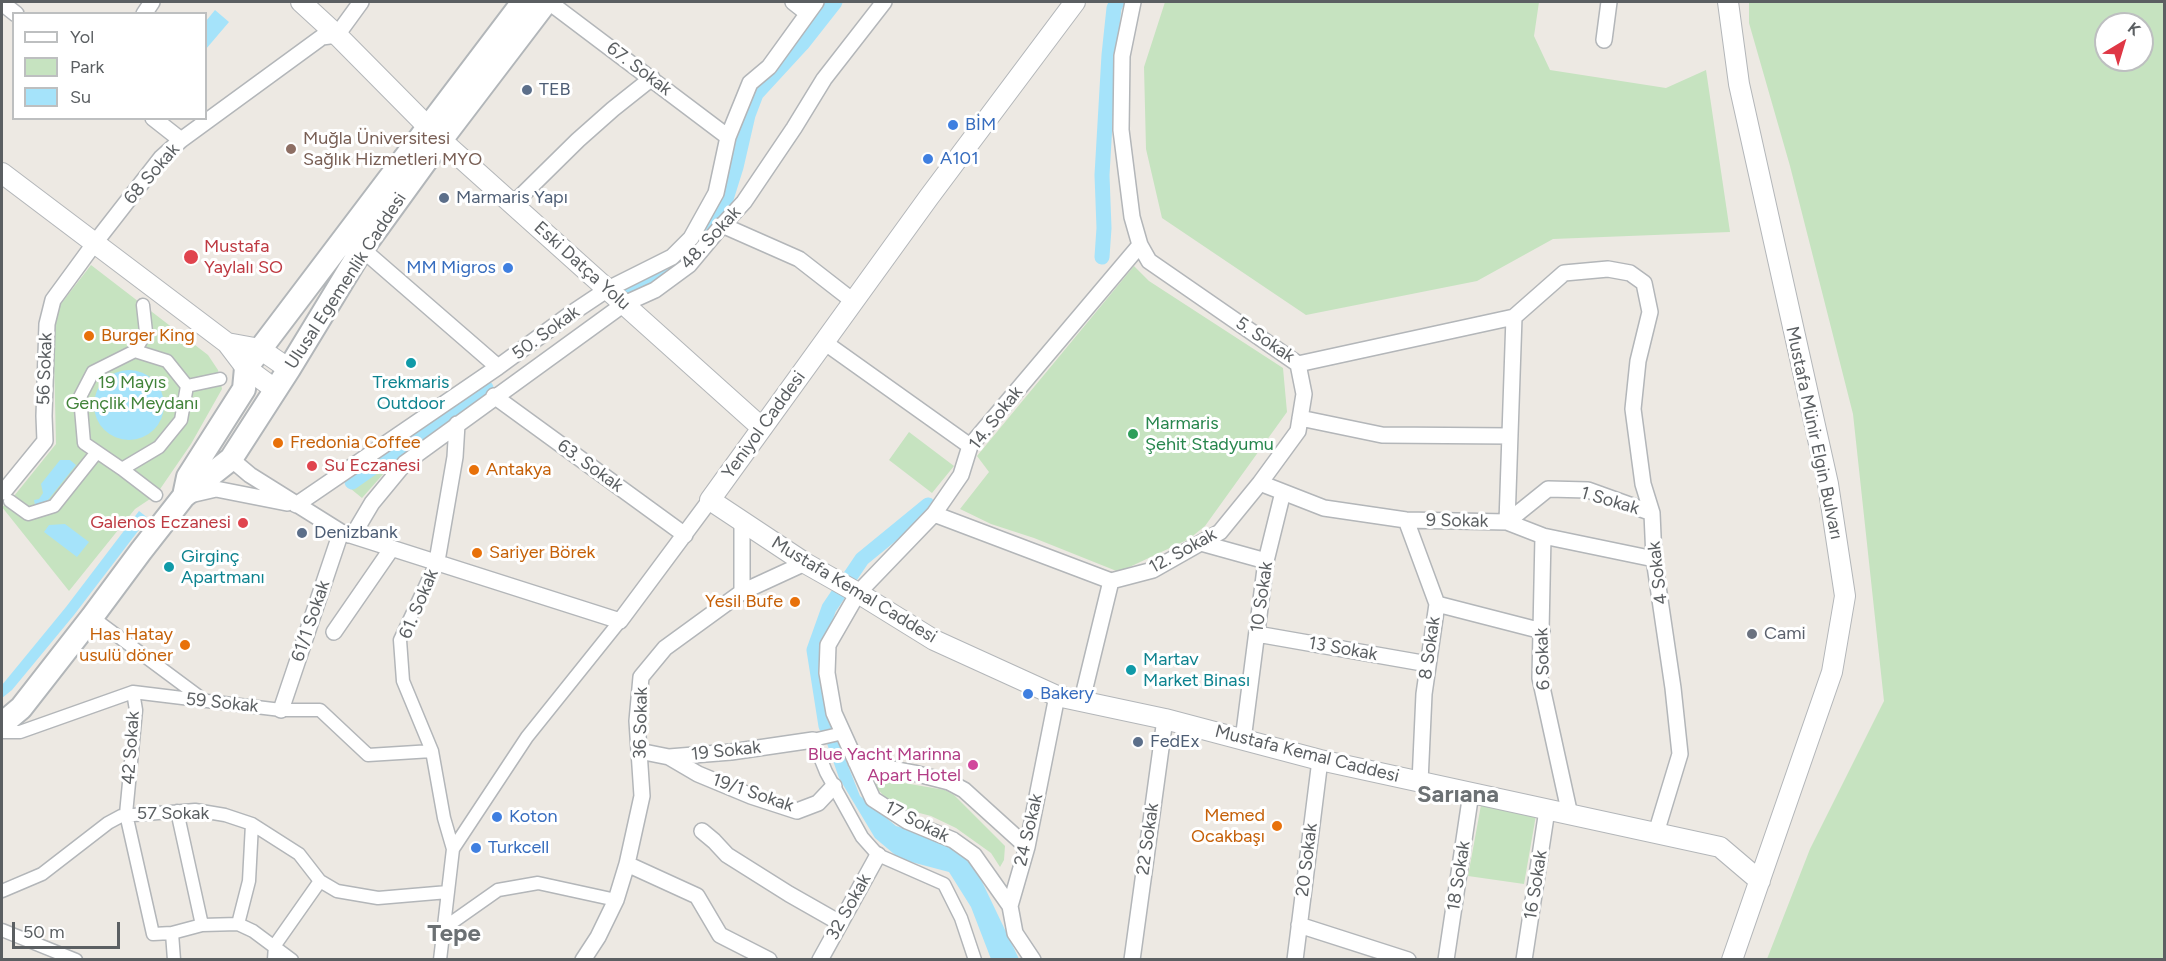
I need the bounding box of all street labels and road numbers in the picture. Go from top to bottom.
street label: 67. Sokak [602,38,676,100]
street label: 68 Sokak [120,139,184,209]
street label: Ulusal Egemenlik Caddesi [281,189,411,373]
street label: 48. Sokak [676,202,746,274]
street label: Eski Datça Yolu [529,217,635,315]
street label: 50. Sokak [508,301,584,365]
street label: 5. Sokak [1231,312,1299,368]
street label: Mustafa Münir Elgin Bulvarı [1781,324,1847,542]
street label: 56 Sokak [33,332,57,406]
street label: Yeniyol Caddesi [718,367,810,483]
street label: 14. Sokak [964,382,1028,454]
street label: 63. Sokak [553,435,627,497]
street label: 1 Sokak [1578,482,1642,520]
street label: 9 Sokak [1426,510,1488,532]
street label: 12. Sokak [1146,524,1220,578]
street label: Mustafa Kemal Caddesi [767,532,941,648]
street label: 4 Sokak [1643,540,1673,606]
street label: 10 Sokak [1246,560,1278,634]
street label: 61. Sokak [395,566,443,642]
street label: 61/1 Sokak [287,578,335,664]
street label: 8 Sokak [1415,615,1445,681]
street label: 6 Sokak [1531,627,1555,691]
street label: 13 Sokak [1307,632,1379,666]
street label: 36 Sokak [630,687,652,759]
street label: 59 Sokak [185,688,259,718]
street label: 42 Sokak [118,711,144,785]
street label: Mustafa Kemal Caddesi [1213,721,1401,787]
street label: 19 Sokak [690,737,762,765]
street label: 19/1 Sokak [710,769,796,817]
street label: 24 Sokak [1010,792,1048,868]
street label: 17 Sokak [881,797,953,847]
street label: 22 Sokak [1132,802,1164,876]
street label: 57 Sokak [137,803,209,825]
street label: 20 Sokak [1292,822,1322,898]
street label: 18 Sokak [1443,839,1475,913]
street label: 16 Sokak [1520,849,1552,921]
street label: 32 Sokak [822,870,876,944]

